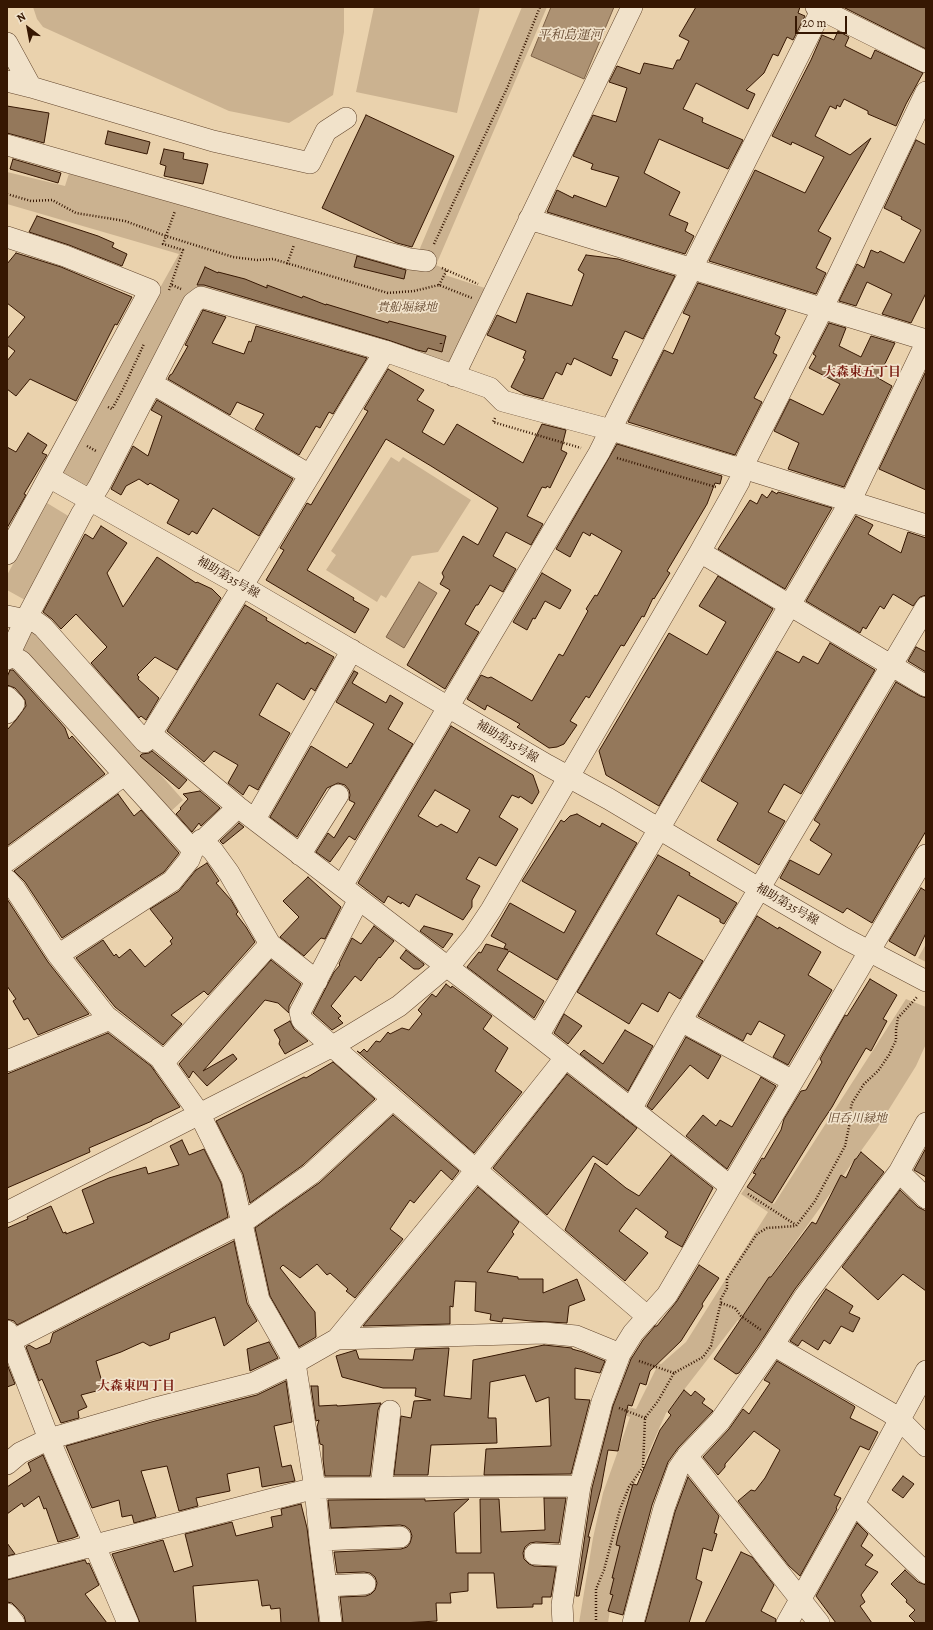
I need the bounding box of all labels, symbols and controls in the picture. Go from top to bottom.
north arrow [8,8,48,48]
scale bar [797,8,849,34]
text: N [14,9,29,26]
text: 20 m [802,15,826,31]
water label: 平和島運河 [538,28,602,44]
park label: 貴船堀緑地 [377,301,437,315]
district label: 大森東五丁目 [823,365,901,381]
street label: 補助第35号線 [194,554,262,602]
street label: 補助第35号線 [473,718,541,766]
street label: 補助第35号線 [753,881,821,929]
park label: 旧呑川緑地 [827,1112,887,1126]
district label: 大森東四丁目 [97,1379,175,1395]

